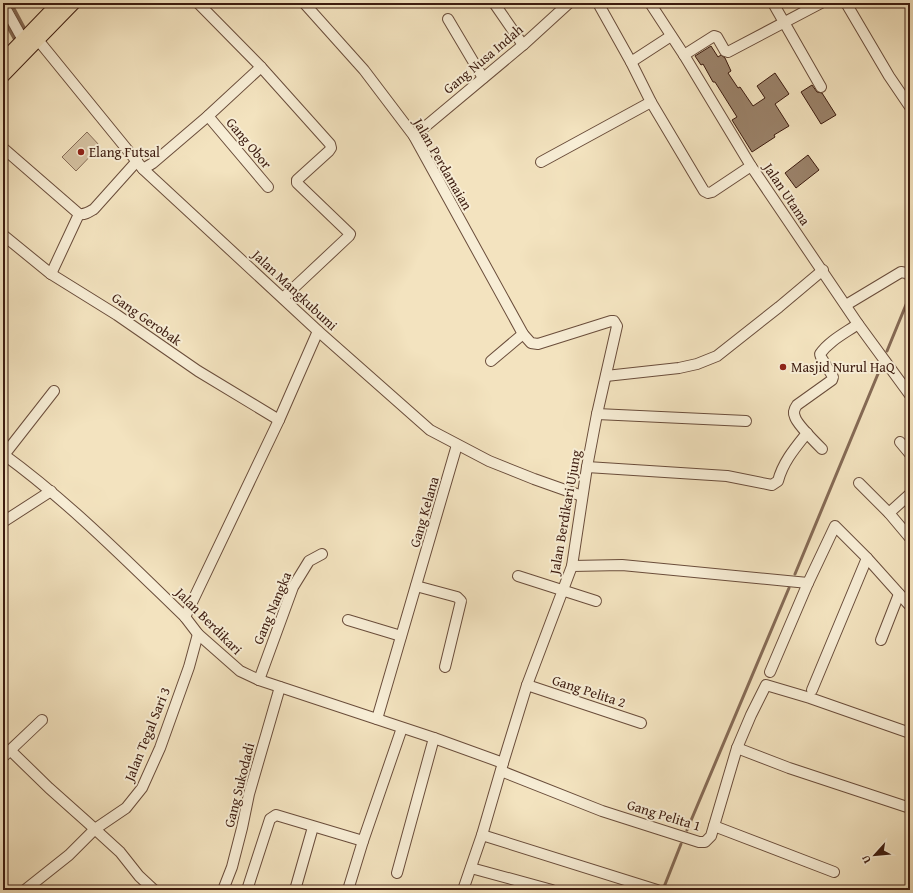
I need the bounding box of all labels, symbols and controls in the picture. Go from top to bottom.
street label: Gang Nusa Indah [439,19,527,98]
street label: Gang Obor [222,113,277,173]
street label: Jalan Perdamaian [408,113,477,214]
place label: Elang Futsal [89,142,160,162]
marker: Elang Futsal [76,147,86,157]
street label: Jalan Utama [758,157,815,229]
street label: Jalan Mangkubumi [246,244,342,335]
street label: Gang Gerobak [108,287,187,351]
place label: Masjid Nurul HaQ [791,357,896,377]
marker: Masjid Nurul HaQ [778,362,788,372]
street label: Jalan Berdikari Ujung [544,448,586,578]
street label: Gang Kelana [404,474,444,550]
street label: Gang Nangka [248,568,296,647]
street label: Jalan Berdikari [170,582,247,659]
street label: Gang Pelita 2 [550,670,628,712]
street label: Jalan Tegal Sari 3 [118,684,175,786]
street label: Gang Sukodadi [219,740,259,829]
street label: Gang Pelita 1 [625,794,703,836]
north arrow [855,835,895,875]
text: U [857,852,875,866]

